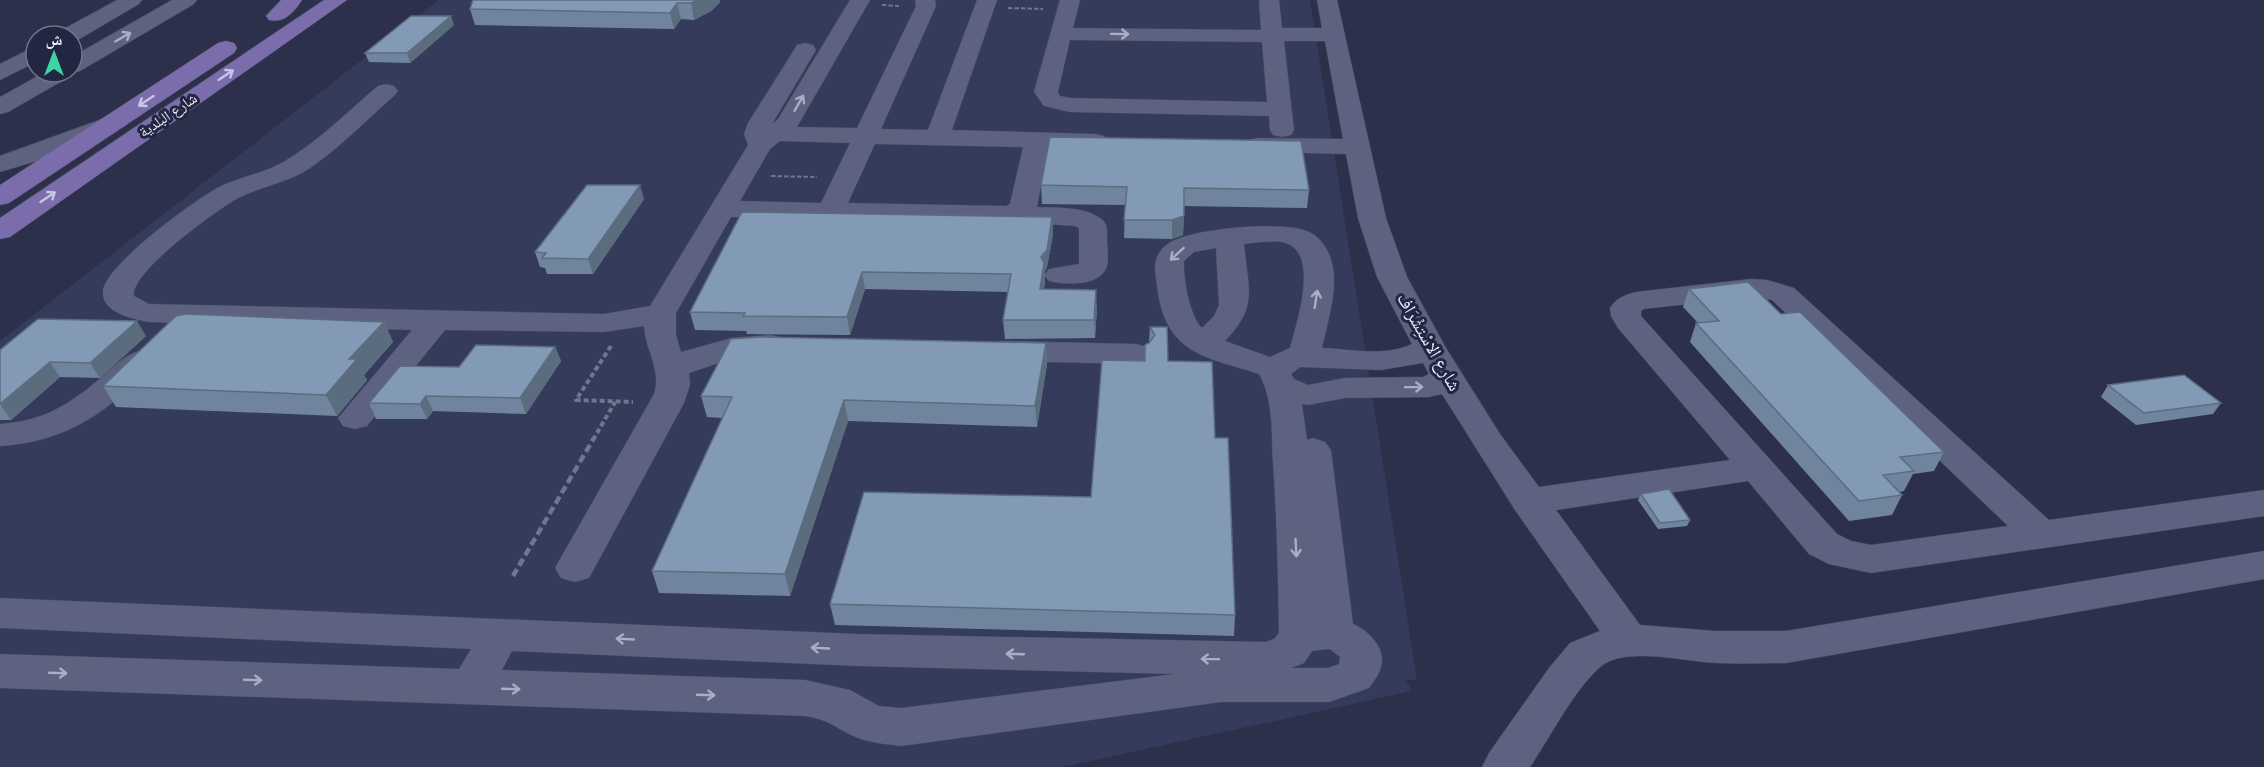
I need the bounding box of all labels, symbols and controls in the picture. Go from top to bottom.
north arrow [24,24,84,84]
text: ش [46,28,63,50]
one-way arrow [1110,28,1130,40]
one-way arrow [114,31,131,43]
one-way arrow [218,69,234,81]
street label: شارع البلدية [134,87,201,142]
one-way arrow [139,95,155,107]
one-way arrow [794,95,806,112]
one-way arrow [40,191,56,203]
one-way arrow [1170,247,1185,261]
street label: شارع الاسْتِشْرَاف [1392,288,1468,395]
one-way arrow [1310,290,1321,309]
one-way arrow [1403,382,1423,393]
one-way arrow [1291,538,1302,558]
one-way arrow [616,633,636,644]
one-way arrow [810,642,830,653]
one-way arrow [1005,648,1025,660]
one-way arrow [1200,653,1220,665]
one-way arrow [48,667,68,678]
one-way arrow [243,674,263,685]
one-way arrow [501,683,521,695]
one-way arrow [696,689,716,701]

